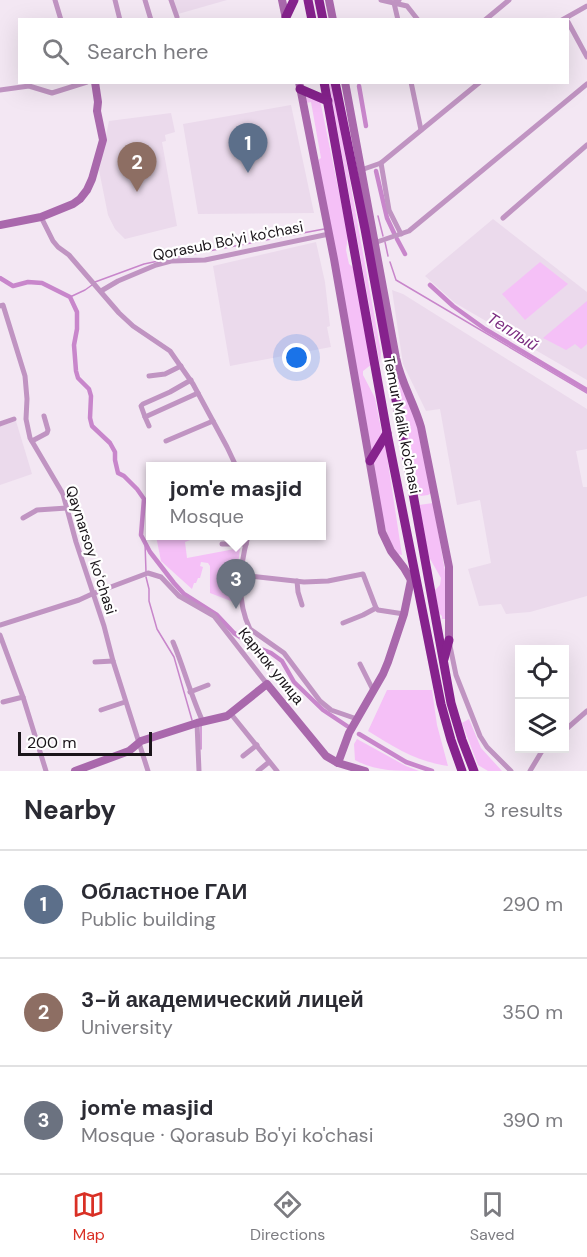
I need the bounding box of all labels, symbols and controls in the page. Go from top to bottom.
search box [18,18,569,84]
icon: search [39,35,72,68]
text: Search here [87,37,208,66]
pin: 1 [228,124,268,173]
pin: 2 [118,142,156,192]
street label: Qorasub Bo'yi ko'chasi [151,217,305,265]
water label: Теплый [483,308,542,355]
your location [282,343,311,372]
street label: Temur Malik ko'chasi [379,354,425,496]
popup [146,462,326,540]
text: jom'e masjid [170,474,302,503]
street label: Qaynarsoy koʻchasi [61,483,121,617]
text: Mosque [170,503,244,529]
pin: 3 [216,560,256,609]
street label: Карнок улица [234,623,309,709]
map controls [515,645,569,753]
button: locate [515,645,569,699]
button: layers [515,699,569,753]
scale bar [18,729,152,756]
text: 200 m [27,732,76,753]
text: Nearby [24,793,116,827]
text: 3 results [484,797,563,823]
text: Областное ГАИ [81,877,247,906]
text: 1 [40,891,47,917]
text: 290 m [502,891,563,917]
text: Public building [81,906,216,932]
text: 3-й академический лицей [81,985,364,1014]
text: 2 [38,999,49,1025]
text: 350 m [502,999,563,1025]
text: University [81,1014,173,1040]
text: jom'e masjid [81,1093,213,1122]
text: 3 [37,1107,50,1133]
text: 390 m [502,1107,563,1133]
text: Mosque · Qorasub Bo'yi ko'chasi [81,1122,373,1148]
tab: Map [72,1188,105,1245]
tab: Directions [250,1188,325,1245]
tab: Saved [470,1188,515,1245]

